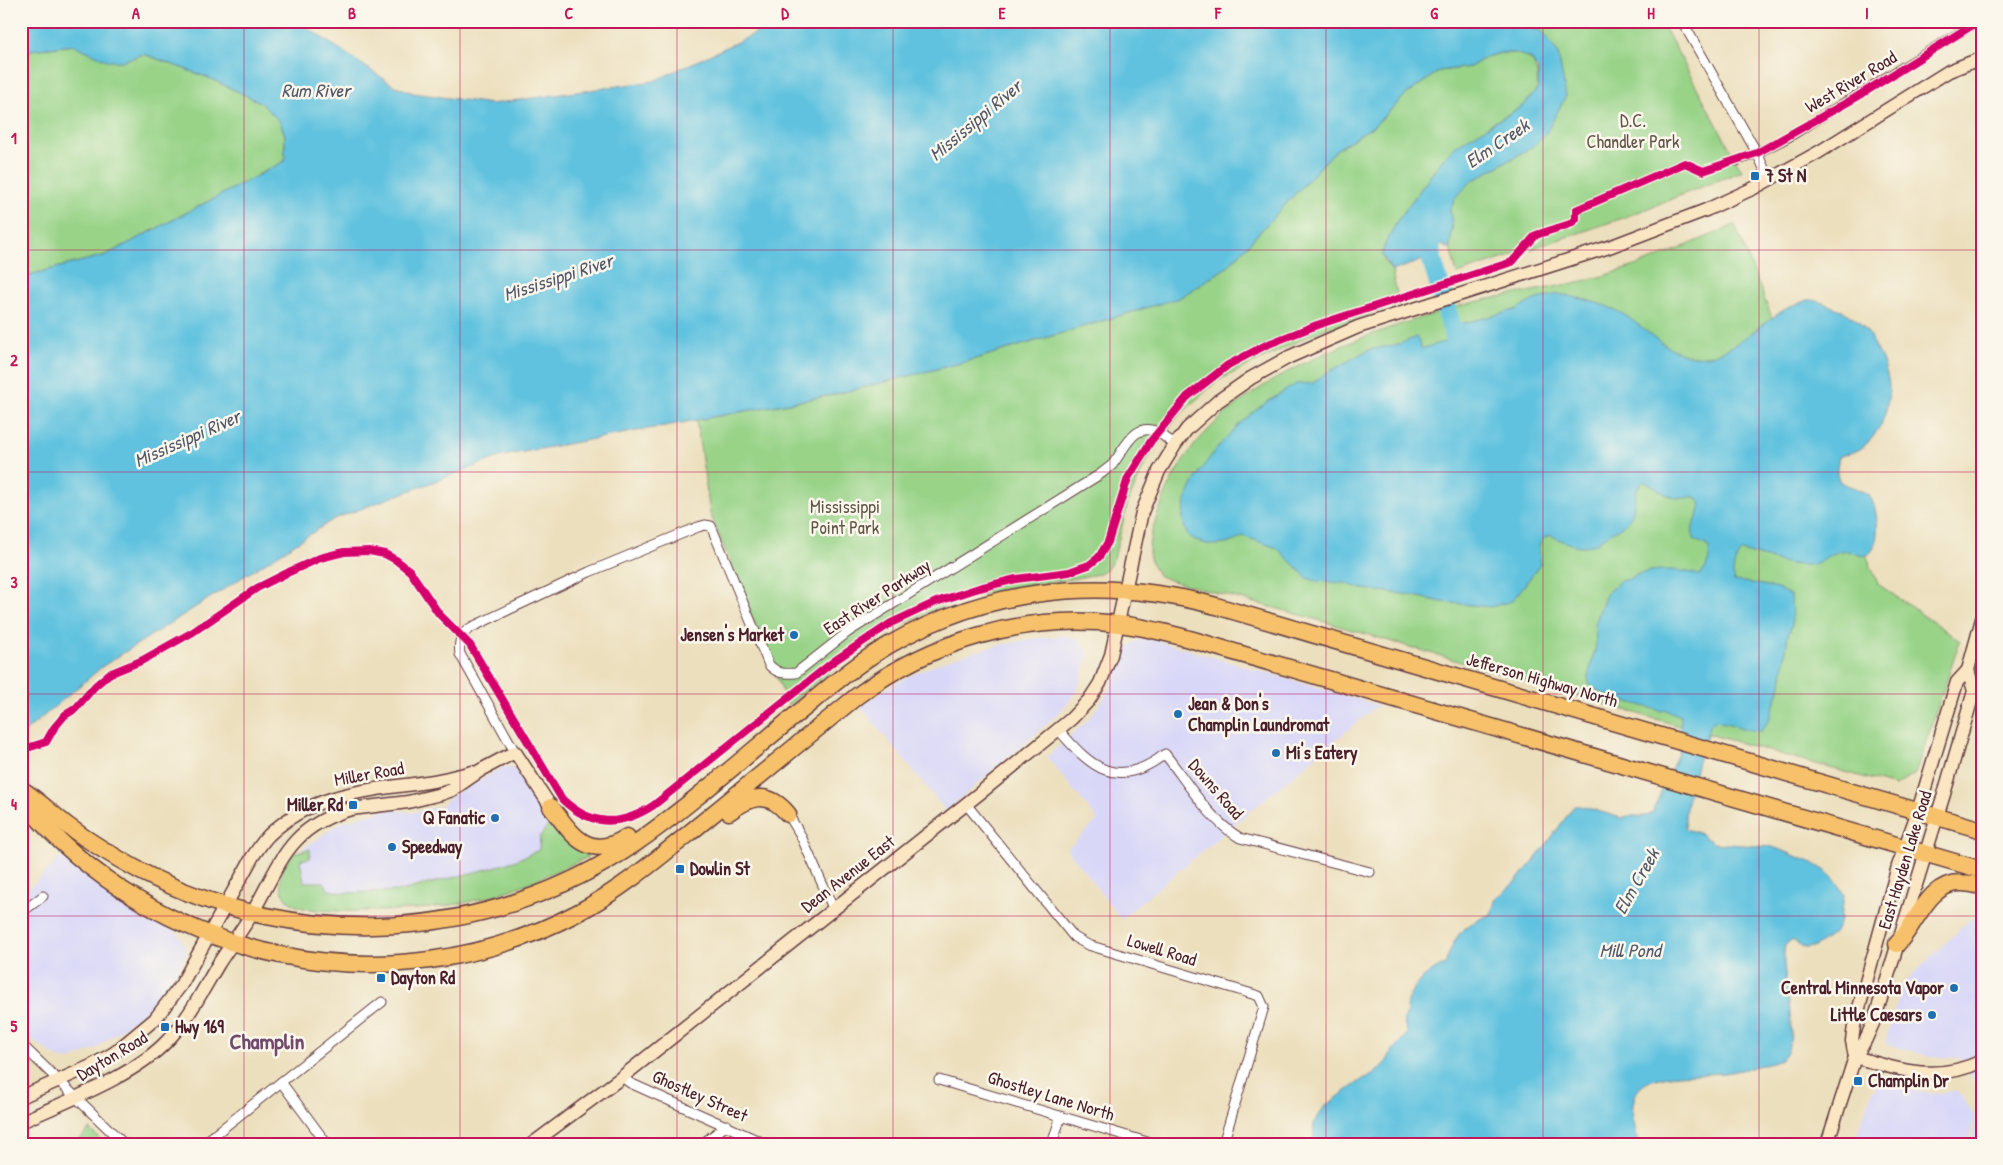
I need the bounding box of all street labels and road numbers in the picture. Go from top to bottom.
street label: West River Road [1800,44,1901,119]
street label: East River Parkway [818,552,935,641]
street label: Jefferson Highway North [1463,646,1621,713]
street label: Downs Road [1183,753,1250,824]
street label: Miller Road [332,755,406,792]
street label: East Hayden Lake Road [1872,787,1938,932]
street label: Dean Avenue East [795,828,901,918]
street label: Lowell Road [1125,927,1200,972]
street label: Dayton Road [72,1025,152,1086]
street label: Ghostley Street [648,1063,753,1128]
street label: Ghostley Lane North [985,1064,1118,1127]

